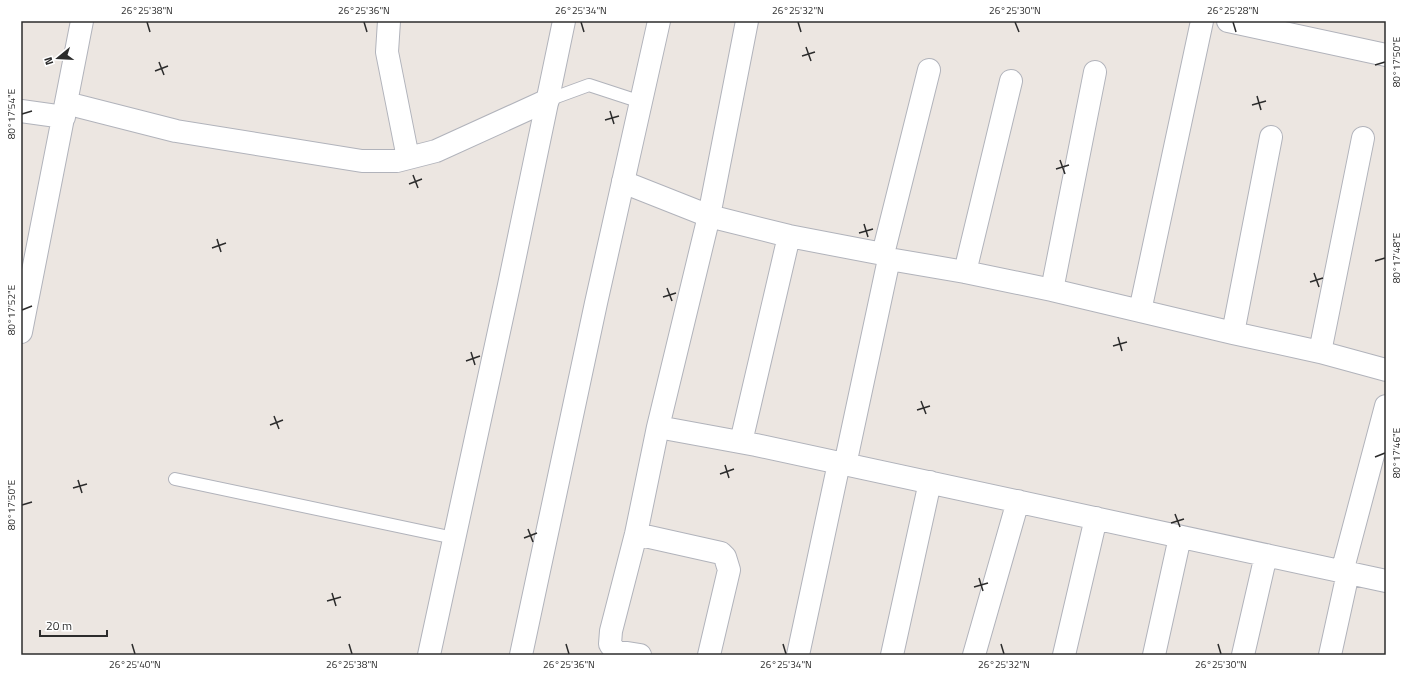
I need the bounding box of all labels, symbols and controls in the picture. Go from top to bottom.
text: 26°25'38"N [121,3,173,18]
text: 26°25'36"N [338,3,390,18]
text: 26°25'34"N [555,3,607,18]
text: 26°25'32"N [772,3,824,18]
text: 26°25'30"N [989,3,1041,18]
text: 26°25'28"N [1207,3,1259,18]
text: 80°17'50"E [1389,36,1404,87]
north arrow [38,38,78,78]
text: N [40,55,57,67]
text: 80°17'54"E [4,88,19,139]
text: 80°17'48"E [1389,232,1404,283]
text: 80°17'52"E [4,284,19,335]
text: 80°17'46"E [1389,427,1404,478]
text: 80°17'50"E [4,479,19,530]
scale bar [40,612,107,638]
text: 20 m [46,616,72,635]
text: 26°25'40"N [109,657,161,672]
text: 26°25'38"N [326,657,378,672]
text: 26°25'36"N [543,657,595,672]
text: 26°25'34"N [760,657,812,672]
text: 26°25'32"N [978,657,1030,672]
text: 26°25'30"N [1195,657,1247,672]

